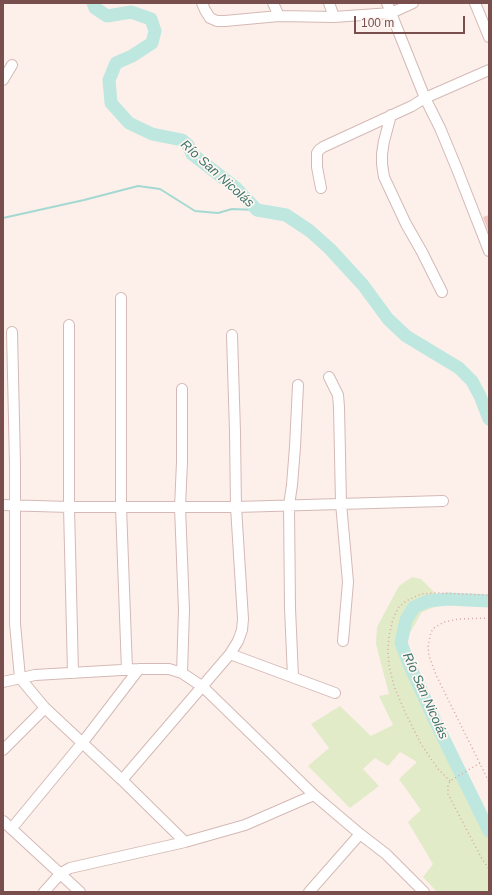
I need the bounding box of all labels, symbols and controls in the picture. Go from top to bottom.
scale bar [356,8,467,34]
text: 100 m [361,16,394,30]
water label: Río San Nicolás [177,137,257,211]
water label: Río San Nicolás [399,650,451,742]

